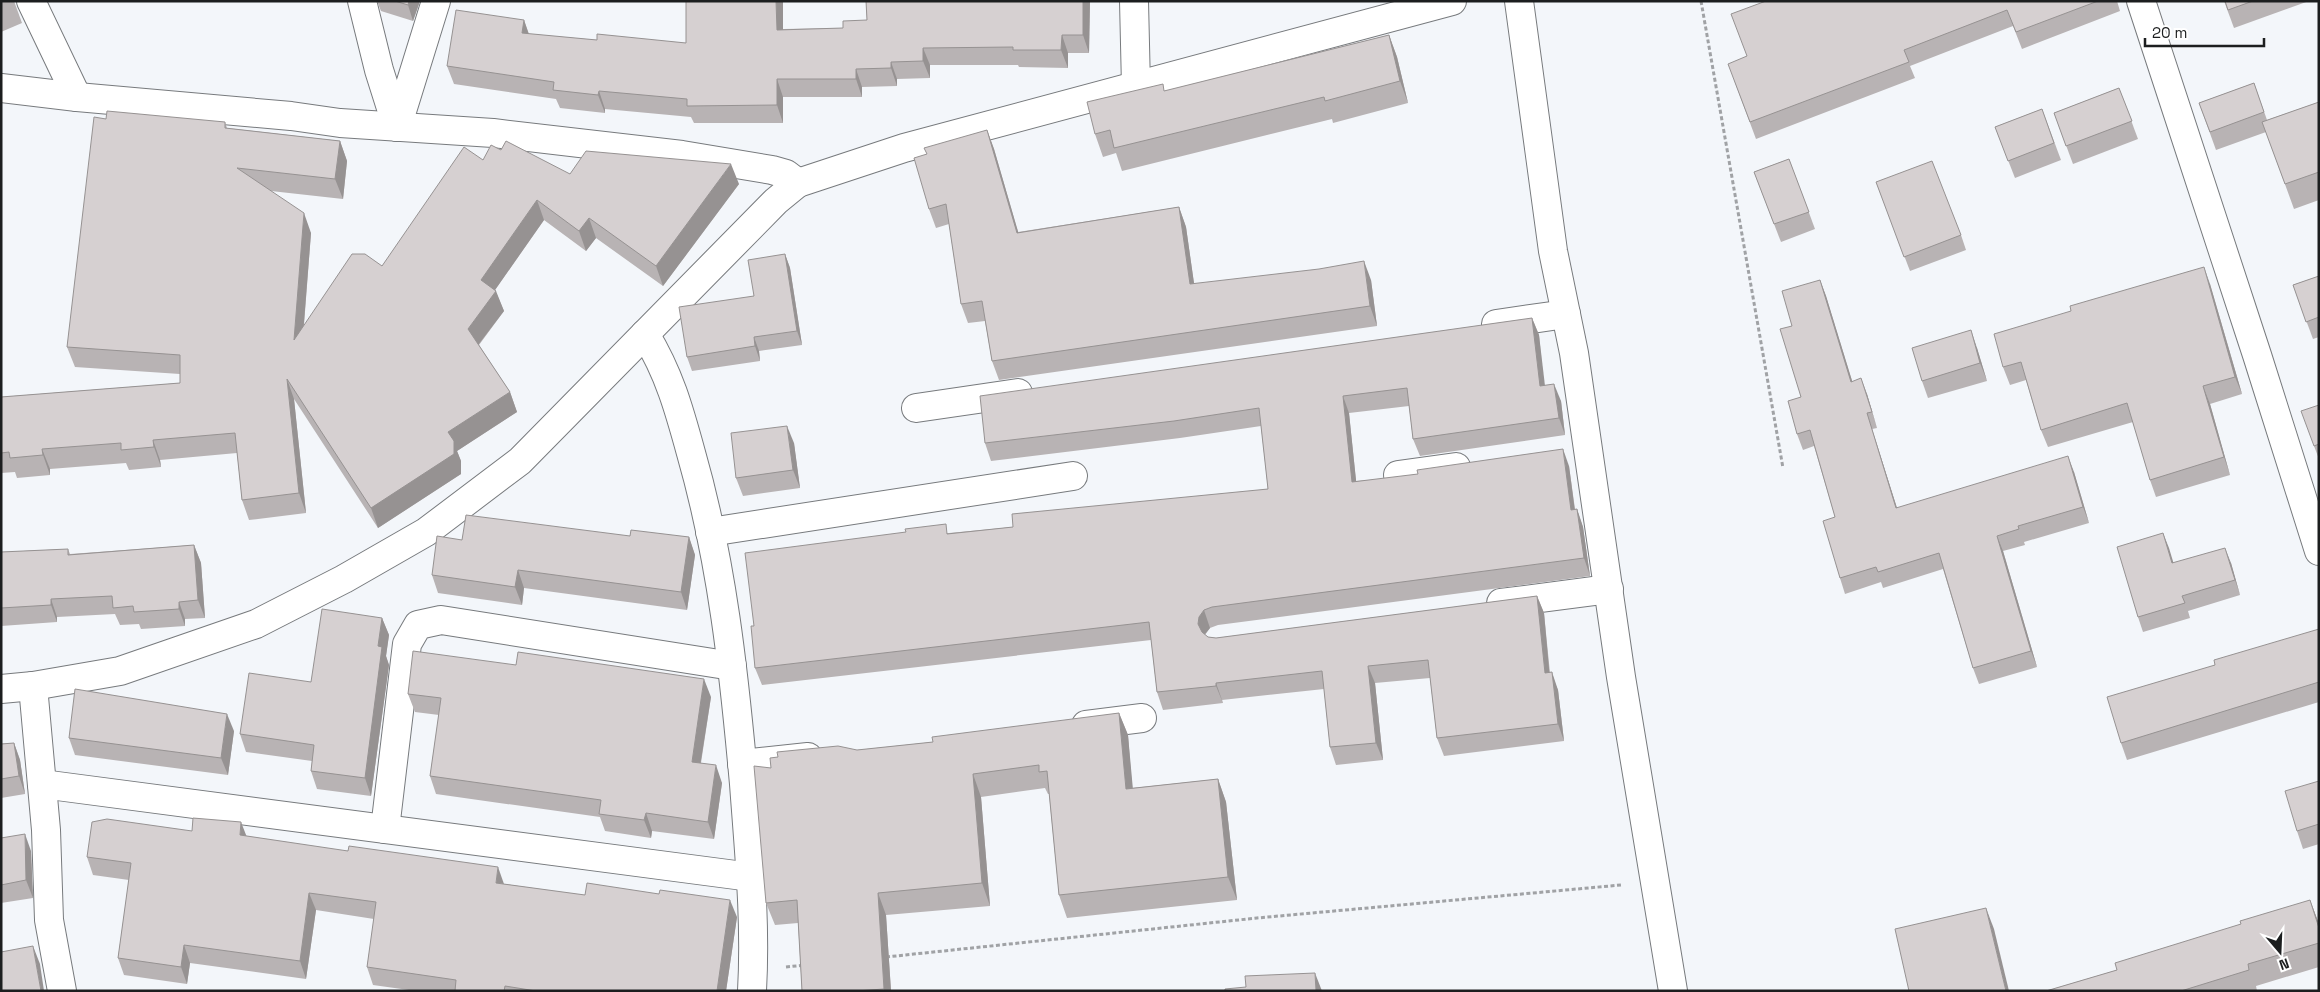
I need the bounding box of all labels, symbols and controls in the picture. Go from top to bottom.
scale bar [2145,15,2264,47]
text: 20 m [2152,23,2187,42]
north arrow [2255,927,2305,977]
text: N [2277,954,2292,974]

